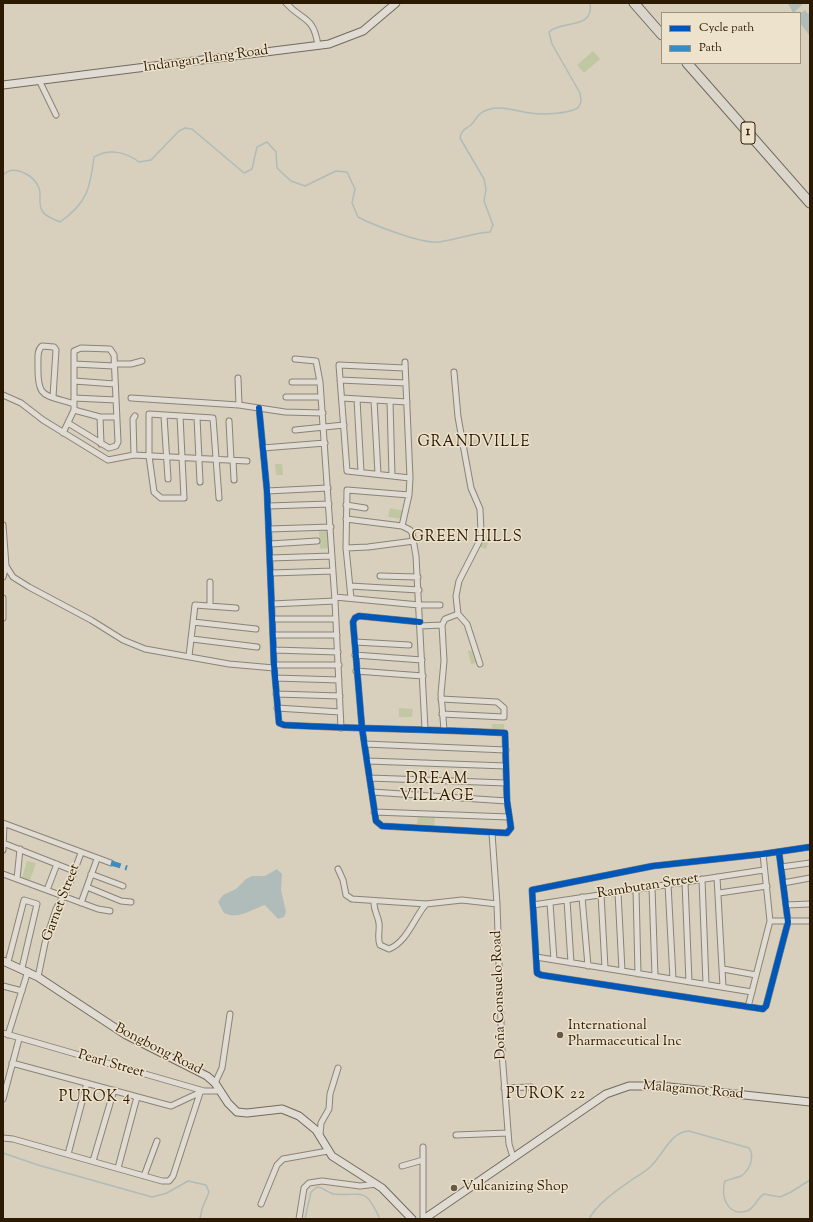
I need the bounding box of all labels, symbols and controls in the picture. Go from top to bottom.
legend [661,12,801,64]
text: Cycle path [699,19,754,37]
text: Path [699,39,722,57]
street label: Indangan-Ilang Road [143,43,269,77]
road number: 1 [741,122,755,144]
district label: GRANDVILLE [418,434,530,452]
district label: GREEN HILLS [411,529,523,547]
district label: DREAM VILLAGE [400,771,474,806]
street label: Garnet Street [40,862,84,944]
street label: Rambutan Street [596,871,700,903]
street label: Doña Consuelo Road [489,930,511,1060]
place label: International Pharmaceutical Inc [568,1019,682,1052]
street label: Bongbong Road [111,1021,205,1079]
marker: International Pharmaceutical Inc [555,1030,565,1040]
street label: Pearl Street [76,1048,146,1082]
street label: Malagamot Road [642,1078,744,1104]
district label: PUROK 22 [506,1086,586,1104]
district label: PUROK 4 [59,1089,131,1107]
place label: Vulcanizing Shop [462,1180,568,1196]
marker: Vulcanizing Shop [449,1183,459,1193]

